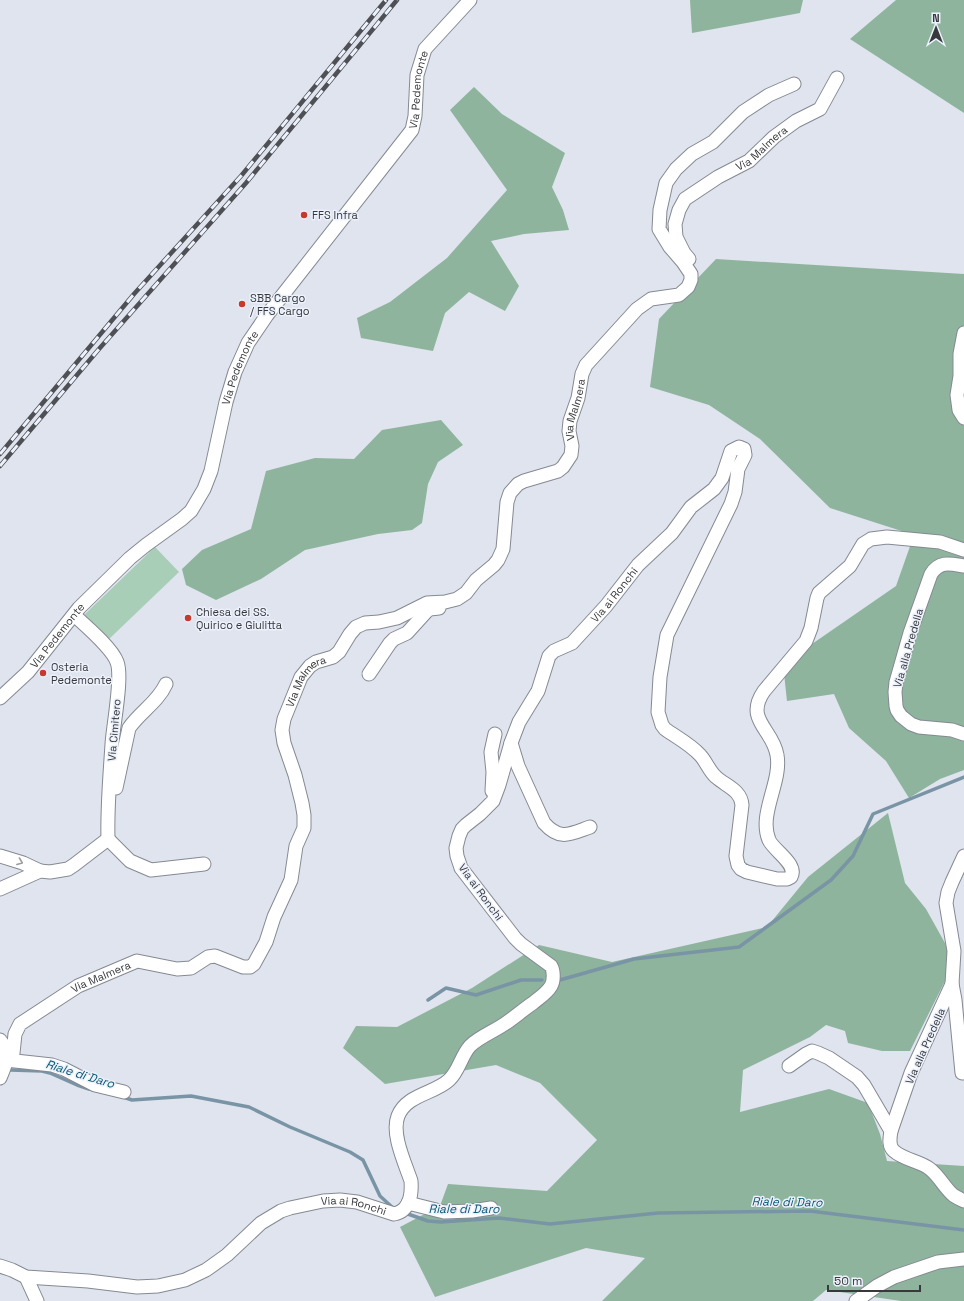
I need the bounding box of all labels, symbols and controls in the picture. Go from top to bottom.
north arrow [916,8,956,48]
text: N [932,11,940,25]
street label: Via Pedemonte [405,49,431,130]
street label: Via Malmera [733,122,791,174]
place label: FFS Infra [312,208,359,222]
marker: FFS Infra [299,210,309,220]
place label: SBB Cargo / FFS Cargo [250,291,310,318]
marker: SBB Cargo / FFS Cargo [237,299,247,309]
street label: Via Pedemonte [219,328,261,407]
street label: Via Malmera [562,377,588,442]
street label: Via ai Ronchi [588,564,641,625]
street label: Via Pedemonte [27,600,87,671]
place label: Chiesa dei SS. Quirico e Giulitta [196,605,283,632]
street label: Via alla Predella [890,606,926,689]
marker: Chiesa dei SS. Quirico e Giulitta [183,613,193,623]
street label: Via Malmera [283,652,328,709]
place label: Osteria Pedemonte [51,660,112,687]
marker: Osteria Pedemonte [38,668,48,678]
street label: Via Cimitero [104,698,124,762]
one-way arrow [17,858,24,866]
street label: Via ai Ronchi [456,861,507,923]
street label: Via Malmera [68,957,133,996]
street label: Via alla Predella [902,1005,948,1086]
water label: Riale di Daro [44,1056,117,1092]
street label: Via ai Ronchi [320,1193,389,1218]
water label: Riale di Daro [751,1193,823,1211]
water label: Riale di Daro [429,1201,500,1217]
scale bar [828,1267,920,1293]
text: 50 m [834,1273,862,1289]

